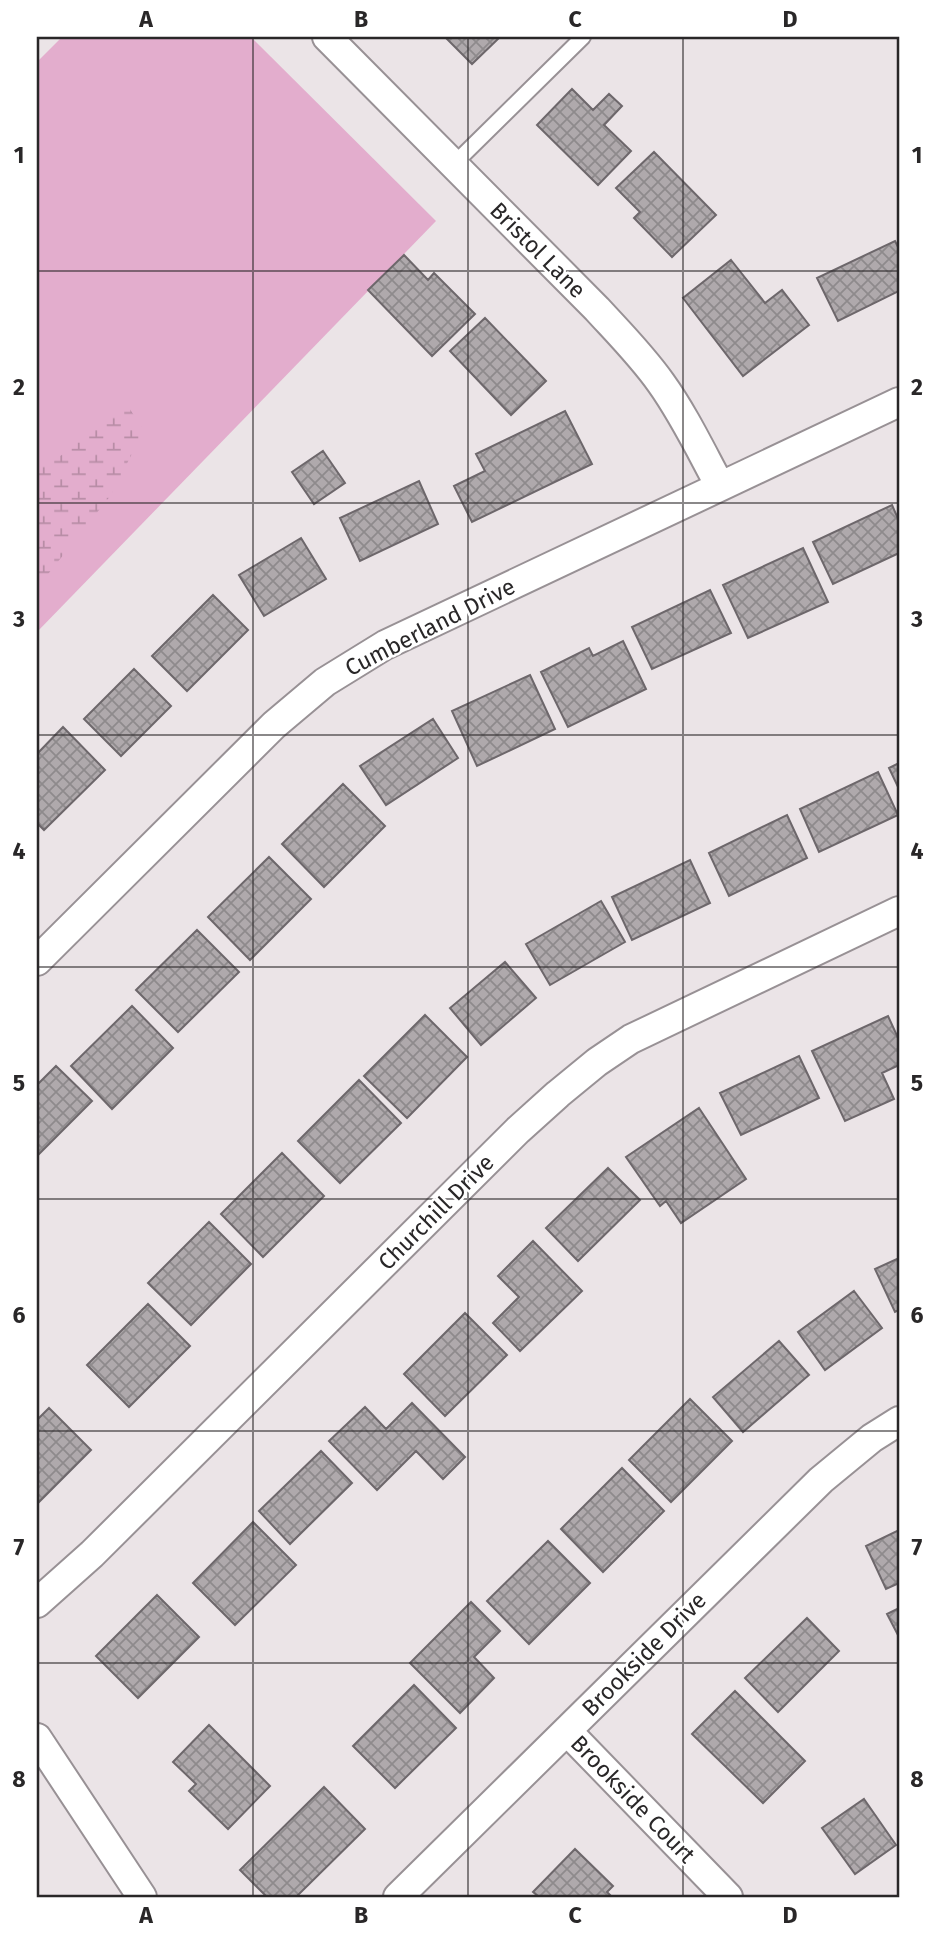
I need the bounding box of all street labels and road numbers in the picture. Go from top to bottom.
street label: Bristol Lane [484,196,592,304]
street label: Cumberland Drive [340,572,520,682]
street label: Churchill Drive [372,1148,500,1276]
street label: Brookside Drive [576,1586,712,1722]
street label: Brookside Court [565,1729,701,1869]

